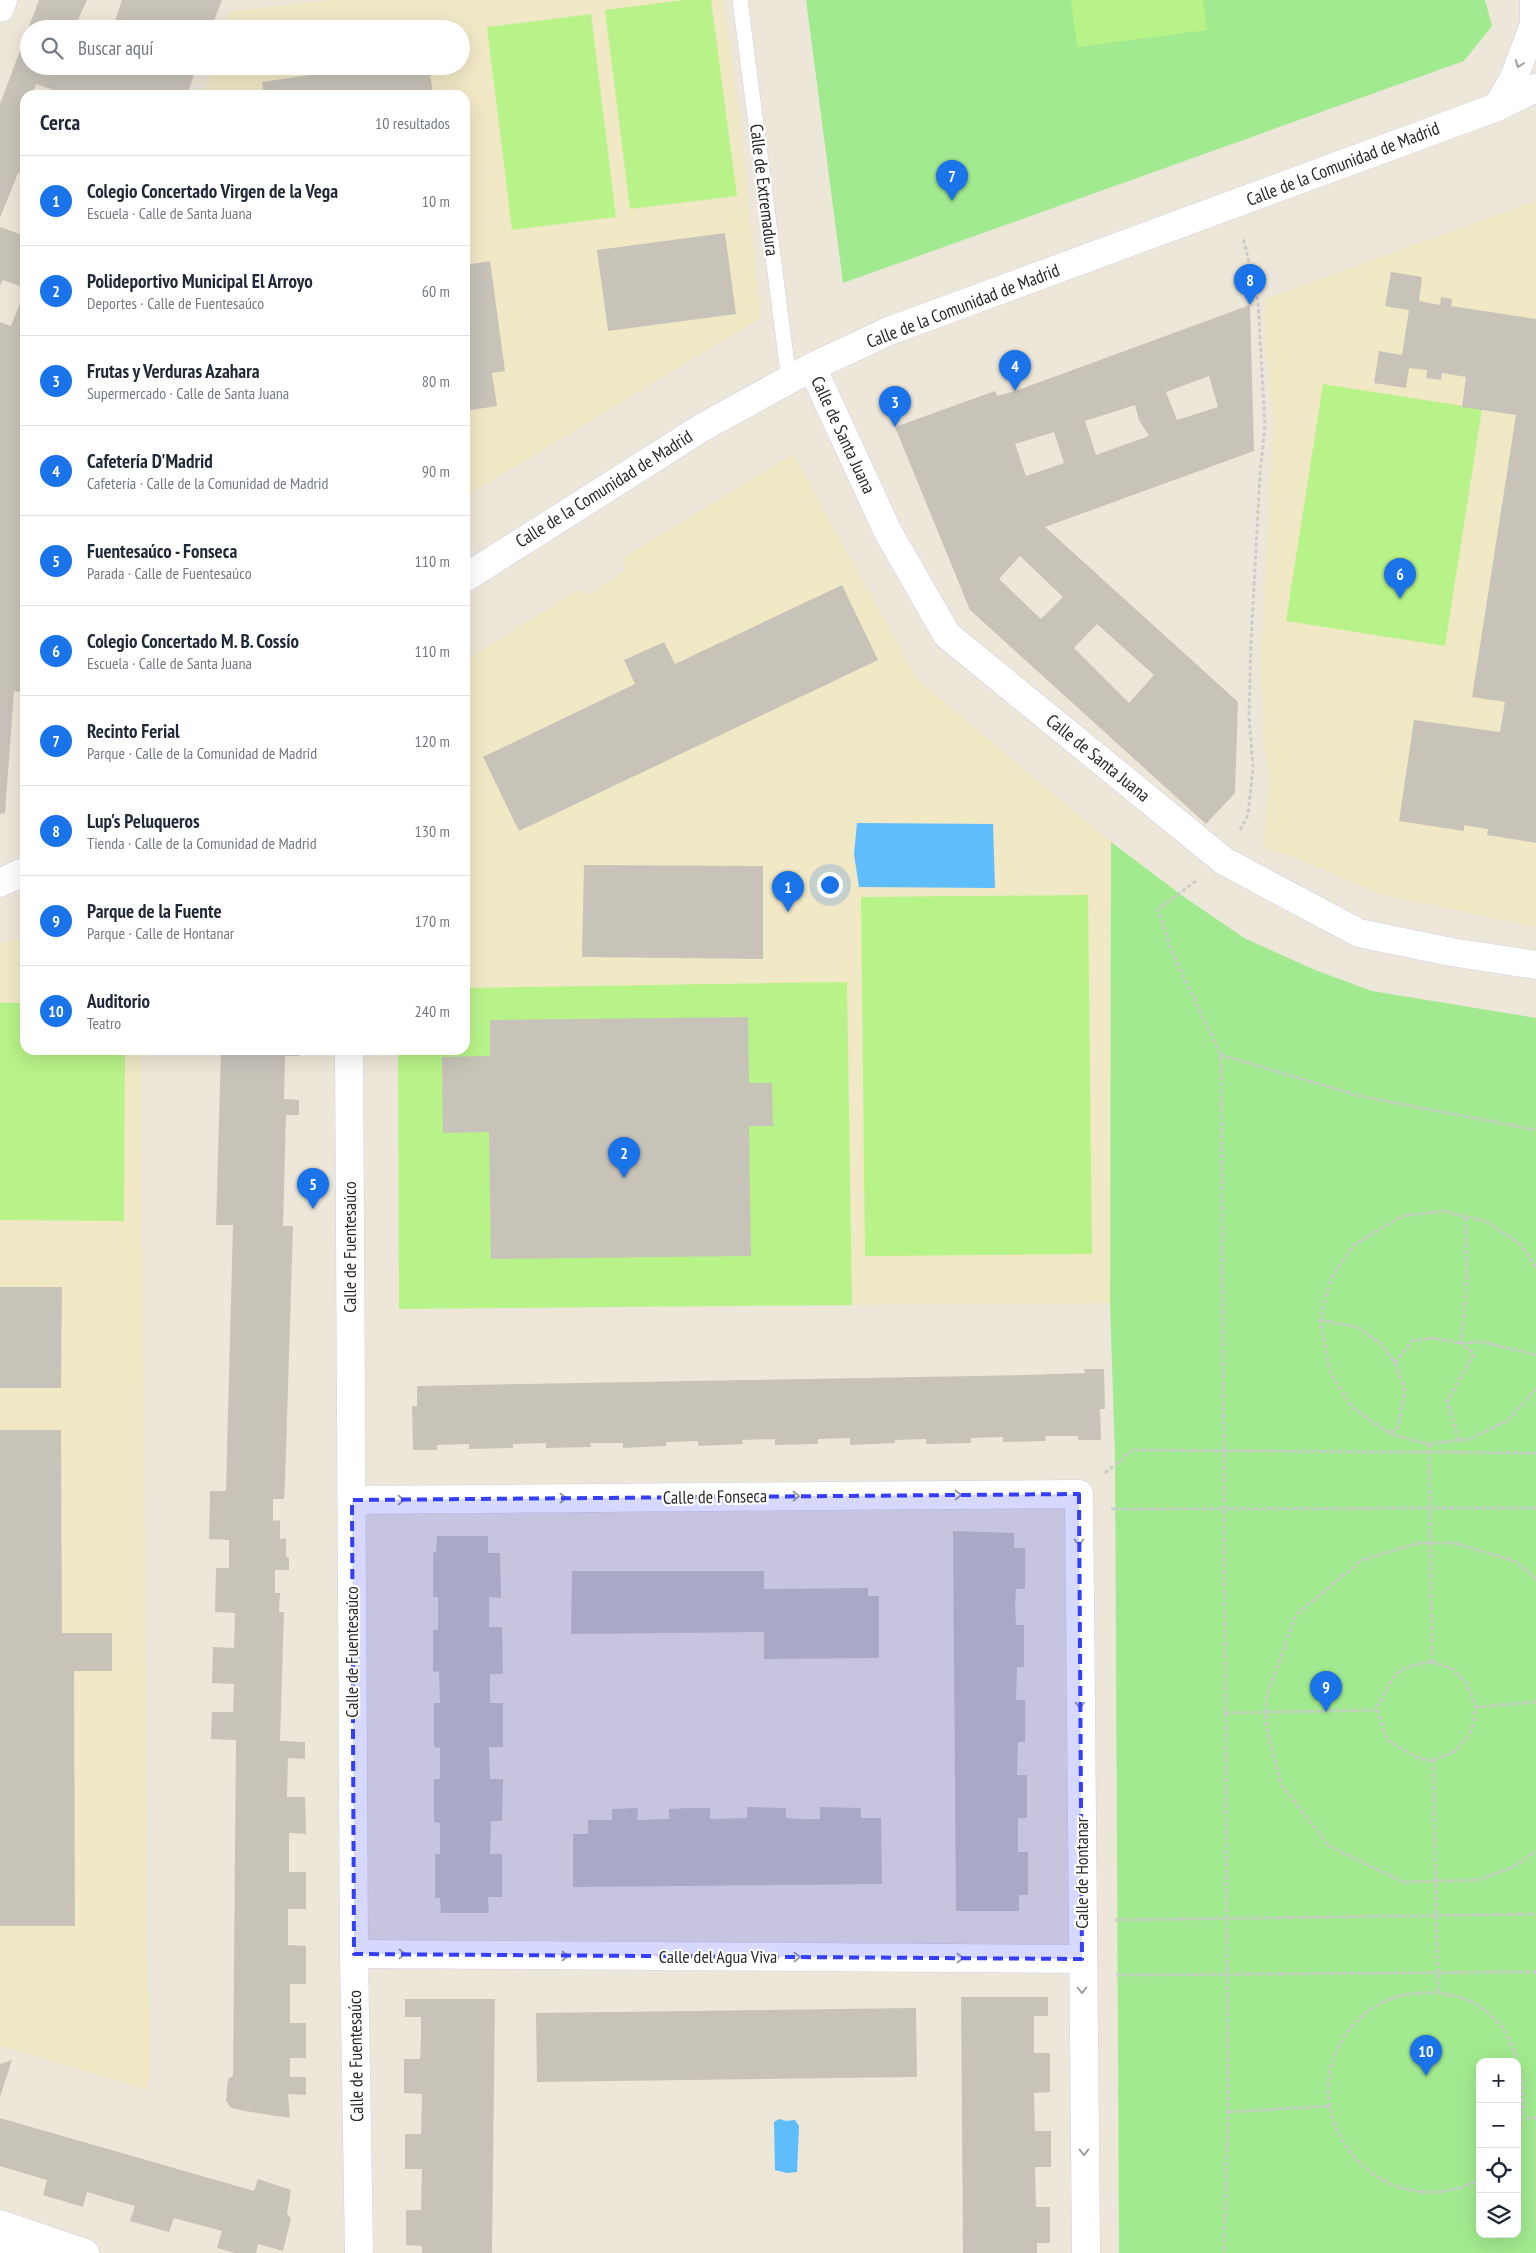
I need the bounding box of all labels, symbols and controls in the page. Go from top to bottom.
search box [20,20,470,75]
icon: search [38,34,66,62]
text: Buscar aquí [78,36,153,60]
one-way arrow [1515,59,1525,67]
text: Cerca [40,109,80,136]
text: 10 resultados [375,113,450,133]
street label: Calle de la Comunidad de Madrid [1243,116,1442,211]
street label: Calle de Extremadura [745,123,784,257]
pin: 7 [936,160,968,201]
text: Colegio Concertado Virgen de la Vega [87,179,338,203]
text: 1 [52,191,60,211]
text: 10 m [422,191,450,211]
text: Escuela · Calle de Santa Juana [87,203,252,223]
street label: Calle de la Comunidad de Madrid [863,258,1062,353]
pin: 8 [1234,264,1266,305]
text: Polideportivo Municipal El Arroyo [87,269,313,293]
text: 2 [52,281,60,301]
text: 60 m [422,281,450,301]
text: Deportes · Calle de Fuentesaúco [87,293,264,313]
pin: 4 [999,350,1031,391]
text: Frutas y Verduras Azahara [87,359,260,383]
text: 3 [52,371,60,391]
text: 80 m [422,371,450,391]
street label: Calle de Santa Juana [806,372,881,497]
text: Supermercado · Calle de Santa Juana [87,383,289,403]
pin: 3 [879,386,911,427]
street label: Calle de la Comunidad de Madrid [511,425,697,553]
text: Cafetería D'Madrid [87,449,213,473]
text: 4 [52,461,60,481]
text: 90 m [422,461,450,481]
text: Cafetería · Calle de la Comunidad de Madrid [87,473,328,493]
text: Fuentesaúco - Fonseca [87,539,237,563]
text: 5 [52,551,60,571]
text: 110 m [415,551,450,571]
pin: 6 [1384,558,1416,599]
text: Parada · Calle de Fuentesaúco [87,563,252,583]
text: Colegio Concertado M. B. Cossío [87,629,299,653]
text: 6 [52,641,60,661]
text: 110 m [415,641,450,661]
text: Escuela · Calle de Santa Juana [87,653,252,673]
street label: Calle de Santa Juana [1042,709,1155,807]
text: Recinto Ferial [87,719,180,743]
text: 7 [52,731,60,751]
text: 120 m [415,731,450,751]
text: Parque · Calle de la Comunidad de Madrid [87,743,317,763]
text: Lup's Peluqueros [87,809,200,833]
text: 8 [52,821,60,841]
text: 130 m [415,821,450,841]
text: Tienda · Calle de la Comunidad de Madrid [87,833,317,853]
pin: 1 [772,871,804,912]
your location [817,872,843,898]
text: Parque de la Fuente [87,899,222,923]
text: 9 [52,911,60,931]
text: 170 m [415,911,450,931]
text: Parque · Calle de Hontanar [87,923,234,943]
text: Auditorio [87,989,150,1013]
text: 10 [48,1001,64,1021]
text: 240 m [415,1001,450,1021]
text: Teatro [87,1013,121,1033]
pin: 2 [608,1137,640,1178]
pin: 5 [297,1168,329,1209]
street label: Calle de Fuentesaúco [338,1181,361,1313]
street label: Calle de Fonseca [663,1484,767,1509]
one-way arrow [955,1490,963,1500]
one-way arrow [792,1491,800,1501]
one-way arrow [560,1493,568,1503]
one-way arrow [398,1495,405,1505]
one-way arrow [1074,1539,1084,1547]
street label: Calle de Fuentesaúco [340,1586,363,1718]
pin: 9 [1310,1671,1342,1712]
one-way arrow [1075,1701,1086,1709]
street label: Calle de Hontanar [1070,1817,1093,1929]
street label: Calle del Agua Viva [659,1945,777,1968]
one-way arrow [399,1949,407,1960]
one-way arrow [561,1950,569,1961]
one-way arrow [794,1952,802,1962]
one-way arrow [956,1953,964,1963]
one-way arrow [1077,1986,1087,1994]
street label: Calle de Fuentesaúco [343,1990,368,2122]
pin: 10 [1410,2035,1442,2076]
map controls [1476,2058,1521,2238]
button: + [1476,2058,1521,2103]
button: − [1476,2103,1521,2148]
button: locate [1476,2148,1521,2193]
one-way arrow [1079,2149,1090,2157]
button: layers [1476,2193,1521,2238]

